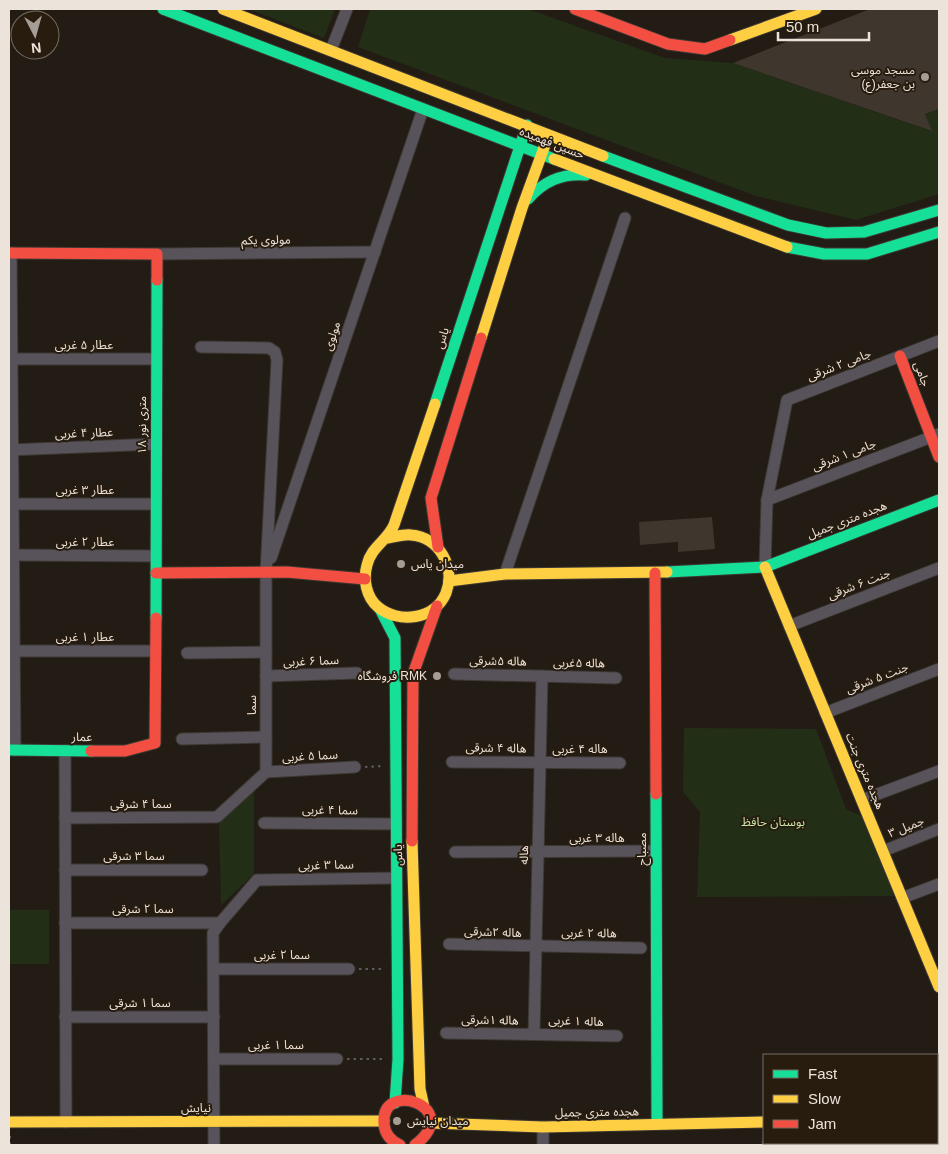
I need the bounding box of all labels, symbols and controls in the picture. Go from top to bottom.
north arrow [10,10,60,60]
scale bar [778,10,869,42]
text: 50 m [786,18,819,35]
text: N [30,39,42,56]
place label: مسجد موسی بن جعفر(ع) [851,63,915,93]
marker: مسجد موسی بن جعفر(ع) [919,71,931,83]
street label: حسین فهمیده [518,124,586,162]
street label: مولوی یکم [241,233,291,249]
street label: مولوی [321,320,343,352]
street label: یاس [432,326,452,350]
street label: عطار ۵ غربی [55,338,113,352]
street label: جامی ۲ شرقی [805,346,873,384]
street label: جامی [911,359,933,389]
street label: ۱۸ متری نور [135,396,149,454]
street label: عطار ۴ غربی [55,425,113,441]
street label: جامی ۱ شرقی [810,436,878,474]
street label: عطار ۳ غربی [56,483,114,497]
street label: هجده متری جمیل [805,498,889,542]
street label: عطار ۲ غربی [56,535,114,549]
place label: میدان یاس [411,557,464,571]
marker: میدان یاس [395,558,407,570]
street label: جنت ۶ شرقی [826,566,892,602]
street label: عطار ۱ غربی [56,630,114,644]
street label: سما ۶ غربی [283,653,339,669]
street label: هاله ۵شرقی [469,653,527,669]
street label: هاله ۵غربی [553,656,605,670]
street label: جنت ۵ شرقی [844,660,910,696]
place label: فروشگاه RMK [358,669,427,683]
marker: فروشگاه RMK [431,670,443,682]
street label: سما [245,695,259,715]
street label: عمار [70,730,93,744]
street label: هجده متری جنت [843,731,887,811]
street label: هاله ۴ شرقی [465,740,527,756]
street label: هاله ۴ غربی [552,742,608,756]
street label: سما ۵ غربی [282,748,338,764]
street label: سما ۴ شرقی [110,797,172,811]
street label: سما ۴ غربی [302,803,358,818]
street label: جمیل ۳ [886,814,926,840]
park label: بوستان حافظ [741,815,805,829]
street label: هاله ۳ غربی [569,831,625,845]
street label: مصباح [635,833,651,865]
street label: یاس [391,844,405,866]
street label: هاله [517,845,531,865]
street label: سما ۳ شرقی [103,849,165,863]
street label: سما ۳ غربی [298,858,354,873]
street label: سما ۲ شرقی [112,902,174,916]
street label: هاله ۲شرقی [464,924,522,940]
street label: هاله ۲ غربی [561,926,617,941]
street label: سما ۲ غربی [254,948,310,962]
street label: سما ۱ شرقی [109,996,171,1010]
street label: هاله ۱شرقی [461,1012,519,1028]
street label: هاله ۱ غربی [548,1013,604,1029]
street label: سما ۱ غربی [248,1038,304,1052]
legend [763,1054,938,1144]
text: Fast [808,1065,838,1082]
text: Slow [808,1090,841,1107]
street label: نیایش [181,1101,211,1115]
street label: هجده متری جمیل [555,1104,639,1120]
place label: میدان نیایش [407,1114,469,1128]
marker: میدان نیایش [391,1115,403,1127]
text: Jam [808,1115,836,1132]

